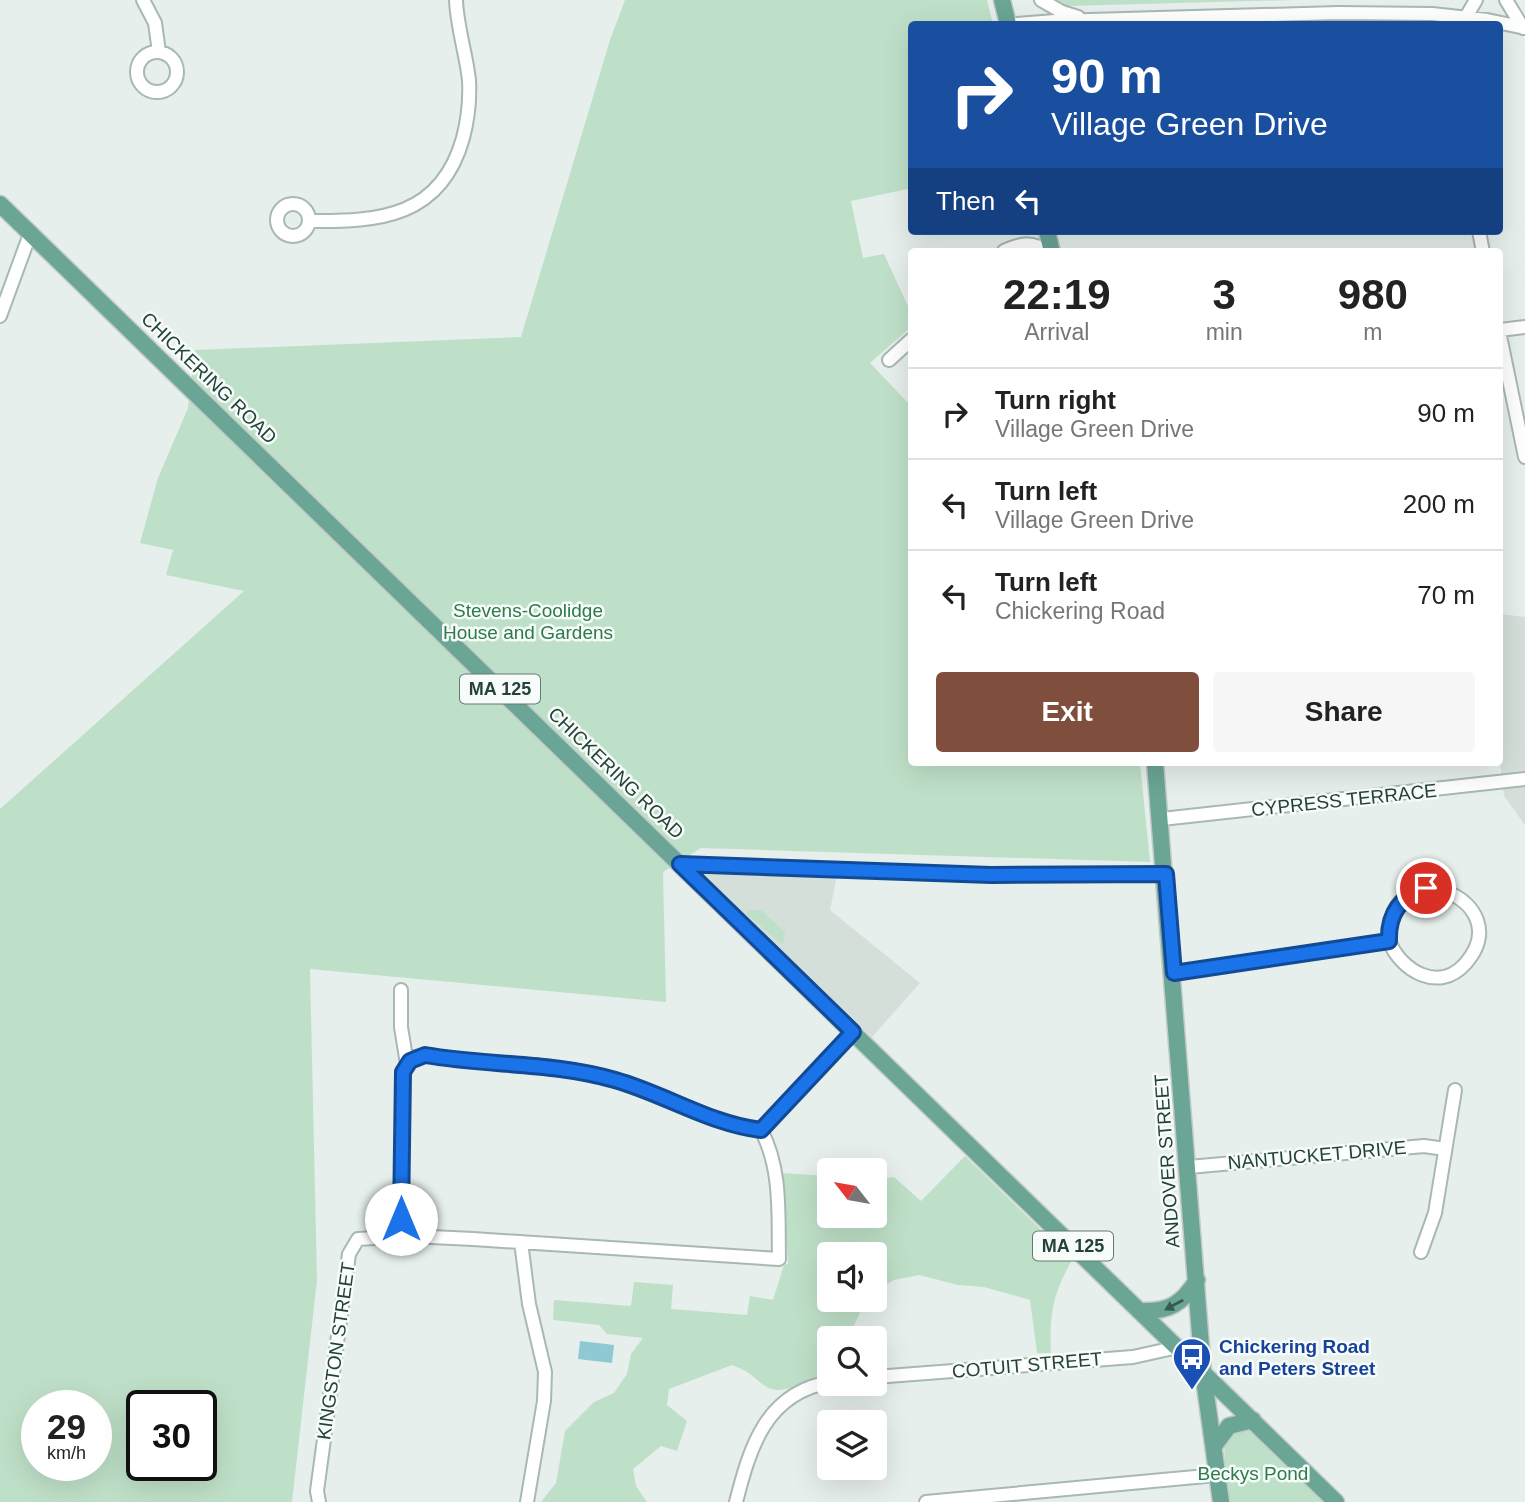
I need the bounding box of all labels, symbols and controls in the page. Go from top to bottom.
icon: right [936,49,1027,140]
text: 90 m [1051,49,1163,103]
text: Village Green Drive [1051,106,1328,142]
icon: left [1009,182,1047,220]
text: Then [936,186,995,216]
text: 22:19 [1003,271,1111,318]
text: 3 [1212,271,1236,318]
text: 980 [1338,271,1408,318]
street label: CHICKERING ROAD [137,308,281,448]
text: Arrival [1024,319,1089,345]
text: min [1206,319,1243,345]
text: m [1363,319,1382,345]
text: Turn right [995,385,1116,415]
icon: right [936,395,974,433]
text: 90 m [1417,398,1475,428]
text: Village Green Drive [995,416,1194,442]
text: Turn left [995,476,1097,506]
icon: left [936,486,974,524]
text: 200 m [1403,489,1475,519]
text: Village Green Drive [995,507,1194,533]
text: Turn left [995,567,1097,597]
icon: left [936,577,974,615]
text: 70 m [1417,580,1475,610]
text: Chickering Road [995,598,1165,624]
park label: Stevens-Coolidge House and Gardens [443,600,613,643]
button: Exit [936,672,1199,752]
button: Share [1213,672,1475,752]
road number: MA 125 [460,674,540,704]
street label: CHICKERING ROAD [544,703,688,843]
street label: CYPRESS TERRACE [1250,780,1438,820]
pin [1396,858,1456,918]
icon: arrive [1407,869,1445,907]
street label: ANDOVER STREET [1150,1073,1184,1249]
street label: NANTUCKET DRIVE [1227,1137,1407,1173]
north arrow [817,1158,887,1228]
map controls [817,1158,887,1480]
position arrow [364,1182,438,1256]
road number: MA 125 [1033,1232,1113,1260]
button: sound [817,1242,887,1312]
street label: KINGSTON STREET [313,1260,359,1441]
one-way arrow [1164,1299,1183,1311]
button: search [817,1326,887,1396]
bus stop icon: Chickering Road and Peters Street [1171,1336,1213,1391]
place label: Chickering Road and Peters Street [1219,1336,1376,1379]
street label: COTUIT STREET [951,1348,1103,1382]
speed limit sign: 30 [126,1390,217,1481]
text: 29 [47,1407,86,1446]
button: layers [817,1410,887,1480]
text: km/h [47,1443,86,1463]
park label: Beckys Pond [1198,1463,1308,1484]

